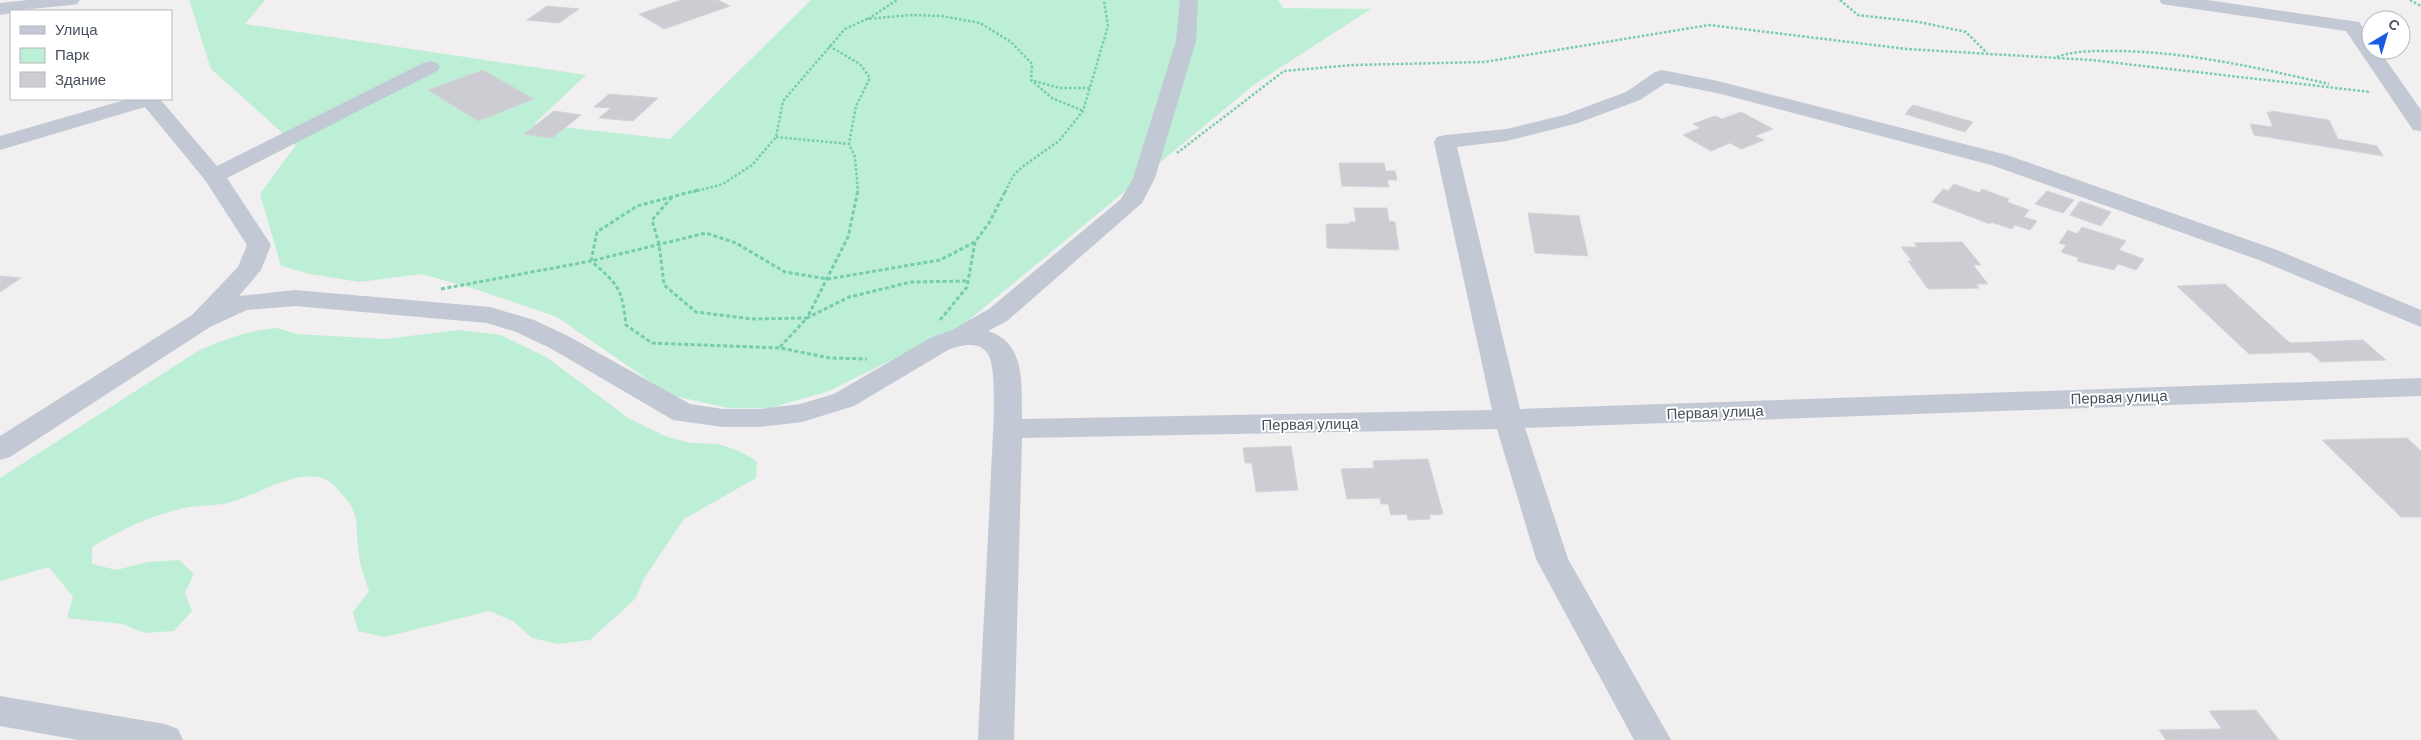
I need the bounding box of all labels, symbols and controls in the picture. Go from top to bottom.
legend [10,10,172,100]
north arrow [2361,10,2411,60]
text: С [2385,15,2403,34]
text: Улица [55,21,98,38]
text: Парк [55,46,89,63]
text: Здание [55,71,106,88]
street label: Первая улица [2070,387,2168,407]
street label: Первая улица [1666,402,1764,422]
street label: Первая улица [1261,415,1359,433]

